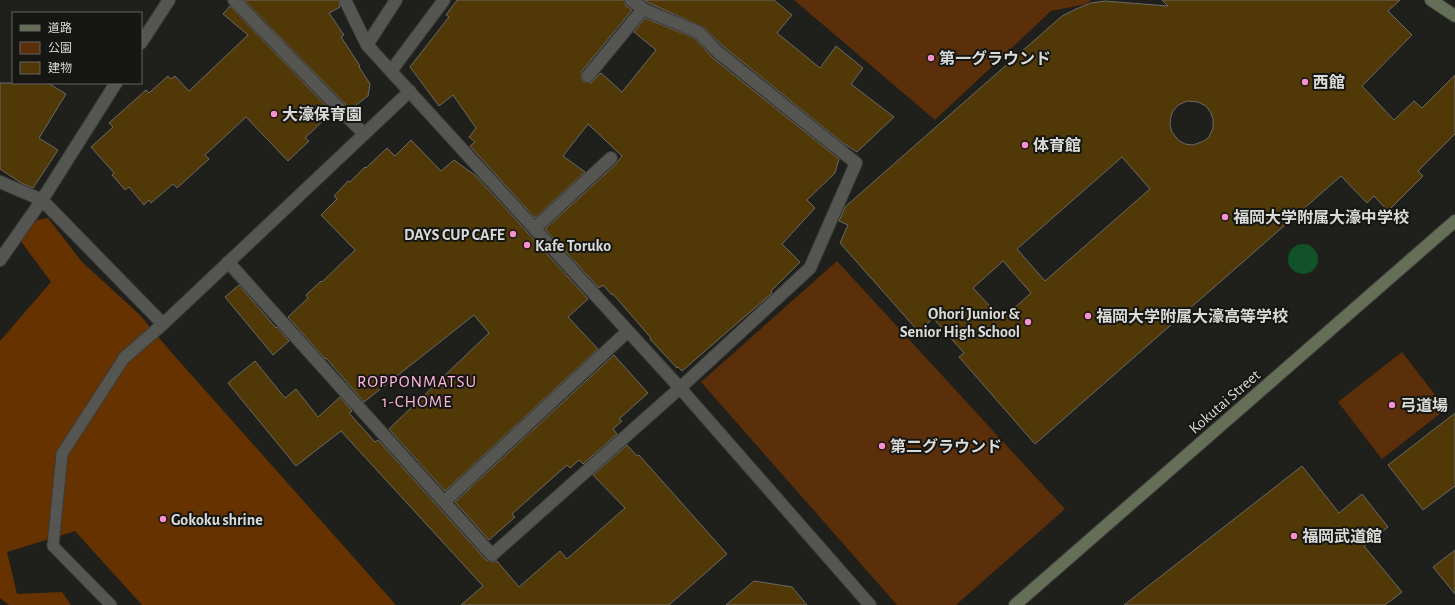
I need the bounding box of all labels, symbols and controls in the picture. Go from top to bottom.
legend [12,12,142,84]
text: 道路 [48,21,72,34]
text: 公園 [48,42,72,54]
place label: 第一グラウンド [939,49,1051,67]
marker: 第一グラウンド [926,53,936,63]
text: 建物 [48,61,72,74]
place label: 西館 [1313,74,1345,91]
marker: 西館 [1300,77,1310,87]
place label: 大濠保育園 [282,106,362,123]
marker: 大濠保育園 [269,109,279,119]
place label: 体育館 [1033,137,1081,154]
marker: 体育館 [1020,140,1030,150]
place label: 福岡大学附属大濠中学校 [1233,209,1409,226]
marker: 福岡大学附属大濠中学校 [1220,212,1230,222]
place label: DAYS CUP CAFE [404,227,505,243]
marker: DAYS CUP CAFE [508,229,518,239]
place label: Kafe Toruko [535,238,611,254]
marker: Kafe Toruko [522,240,532,250]
place label: Ohori Junior & Senior High School [900,306,1021,340]
place label: 福岡大学附属大濠高等学校 [1096,308,1288,325]
marker: 福岡大学附属大濠高等学校 [1083,311,1093,321]
marker: Ohori Junior & Senior High School [1023,317,1033,327]
street label: Kokutai Street [1186,367,1263,437]
district label: ROPPONMATSU 1-CHOME [357,373,477,410]
place label: 弓道場 [1400,397,1448,414]
marker: 弓道場 [1387,400,1397,410]
place label: 第二グラウンド [890,437,1002,455]
marker: 第二グラウンド [877,441,887,451]
place label: Gokoku shrine [171,512,263,528]
marker: Gokoku shrine [158,514,168,524]
place label: 福岡武道館 [1302,528,1382,545]
marker: 福岡武道館 [1289,531,1299,541]

